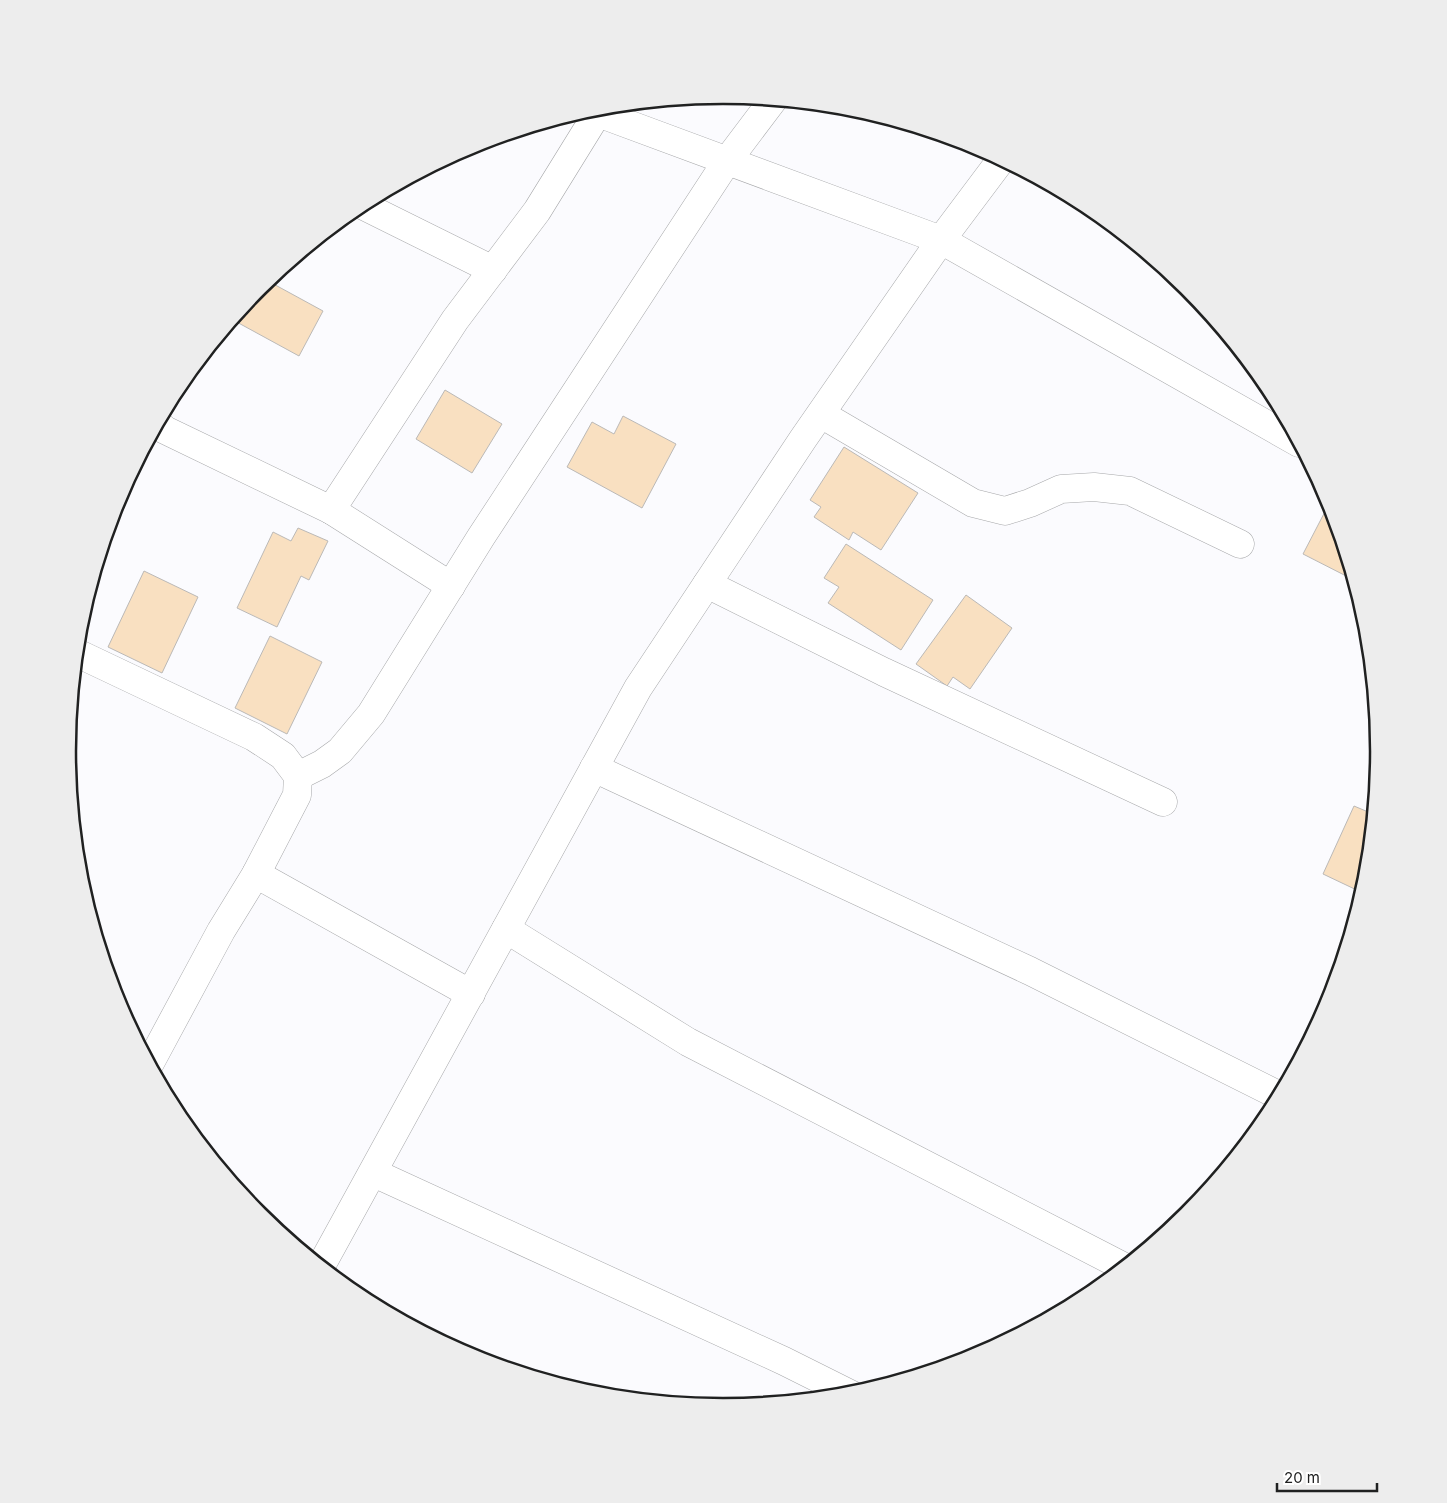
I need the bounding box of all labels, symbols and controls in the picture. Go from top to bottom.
scale bar [1277,1460,1377,1492]
text: 20 m [1284,1468,1320,1487]

